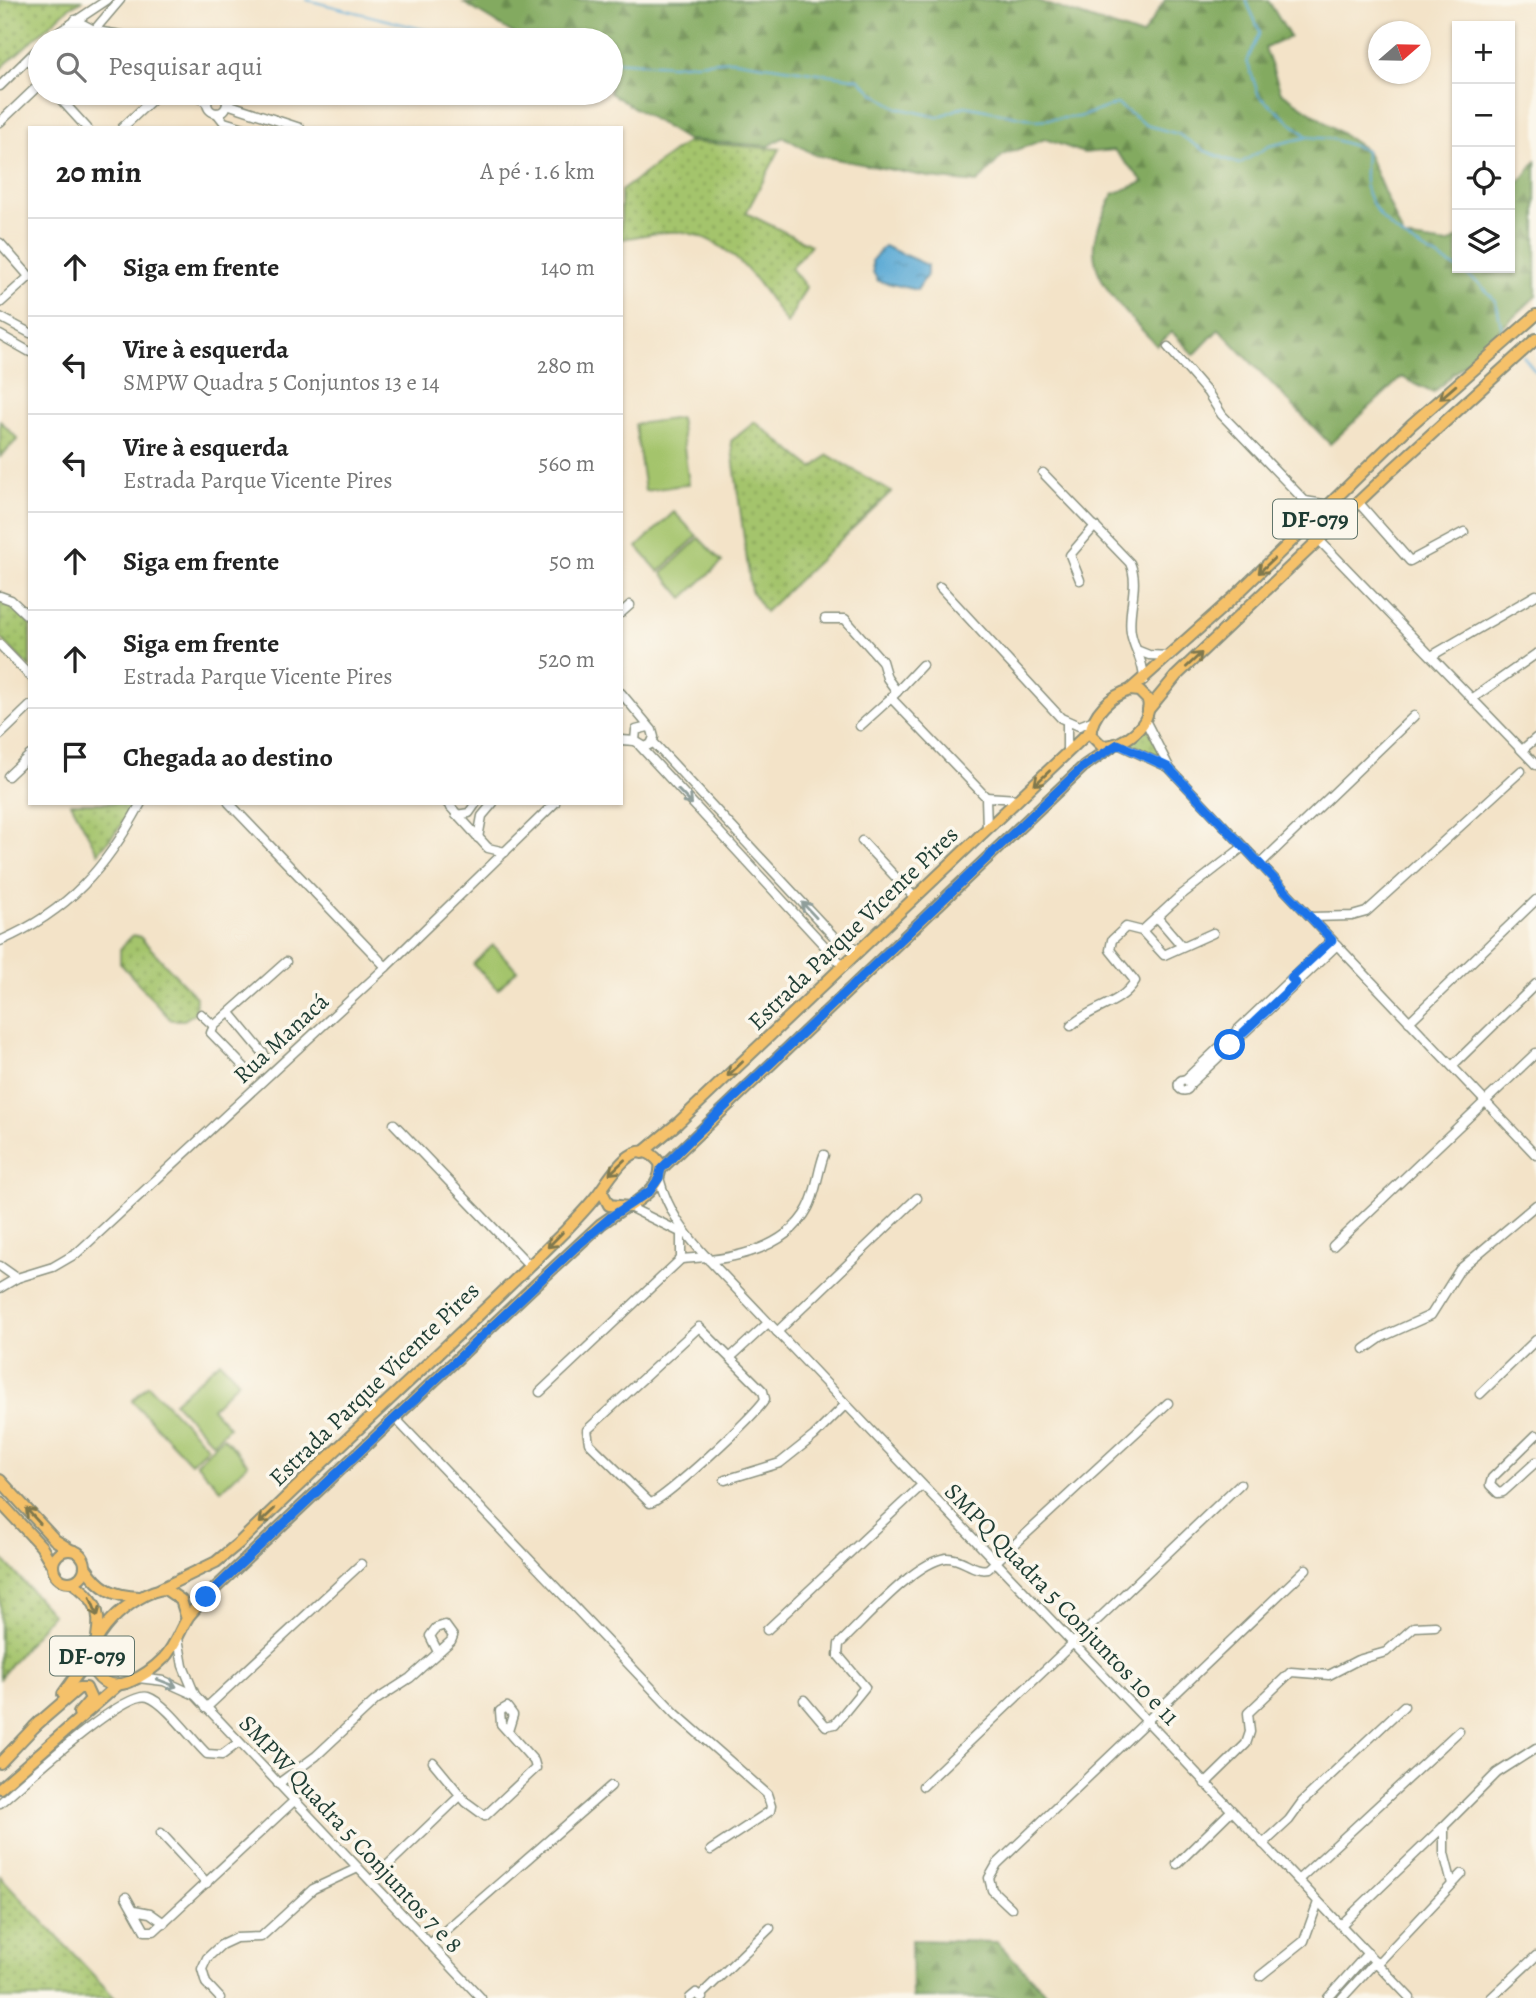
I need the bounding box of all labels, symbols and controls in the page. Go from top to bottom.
north arrow [1368,21,1431,84]
map controls [1452,21,1515,273]
button: + [1452,21,1515,84]
search box [28,28,623,105]
icon: search [52,48,90,86]
text: Pesquisar aqui [108,49,263,84]
button: − [1452,84,1515,147]
button: locate [1452,147,1515,210]
text: 20 min [56,152,142,192]
text: A pé · 1.6 km [480,156,595,187]
button: layers [1452,210,1515,273]
icon: ahead [56,248,94,286]
text: Siga em frente [123,250,279,285]
text: 140 m [541,252,595,283]
text: Vire à esquerda [123,332,289,367]
icon: left [56,346,94,384]
text: 280 m [537,350,595,381]
text: SMPW Quadra 5 Conjuntos 13 e 14 [123,367,440,398]
one-way arrow [1440,384,1458,400]
text: Vire à esquerda [123,430,289,465]
icon: left [56,444,94,482]
text: 560 m [539,448,595,479]
text: Estrada Parque Vicente Pires [123,465,392,496]
road number: DF-079 [1273,499,1357,538]
icon: ahead [56,542,94,580]
text: Siga em frente [123,544,279,579]
text: 50 m [549,546,595,577]
one-way arrow [1258,558,1275,575]
text: Siga em frente [123,626,279,661]
icon: ahead [56,640,94,678]
text: 520 m [538,644,595,675]
one-way arrow [1185,652,1203,668]
text: Estrada Parque Vicente Pires [123,661,392,692]
icon: arrive [56,738,94,776]
text: Chegada ao destino [123,740,333,775]
one-way arrow [1034,769,1051,786]
one-way arrow [677,788,694,805]
street label: Estrada Parque Vicente Pires [741,819,965,1037]
one-way arrow [801,901,817,919]
street label: Rua Manacá [226,985,336,1090]
route start [1214,1029,1245,1060]
one-way arrow [727,1061,744,1078]
one-way arrow [608,1159,626,1175]
one-way arrow [547,1231,564,1248]
street label: Estrada Parque Vicente Pires [262,1275,486,1493]
street label: SMPQ Quadra 5 Conjuntos 10 e 11 [938,1476,1186,1732]
one-way arrow [259,1507,276,1524]
one-way arrow [25,1508,42,1525]
route end [190,1581,221,1612]
one-way arrow [89,1596,102,1617]
road number: DF-079 [50,1637,134,1676]
one-way arrow [155,1678,177,1691]
street label: SMPW Quadra 5 Conjuntos 7 e 8 [232,1708,470,1960]

